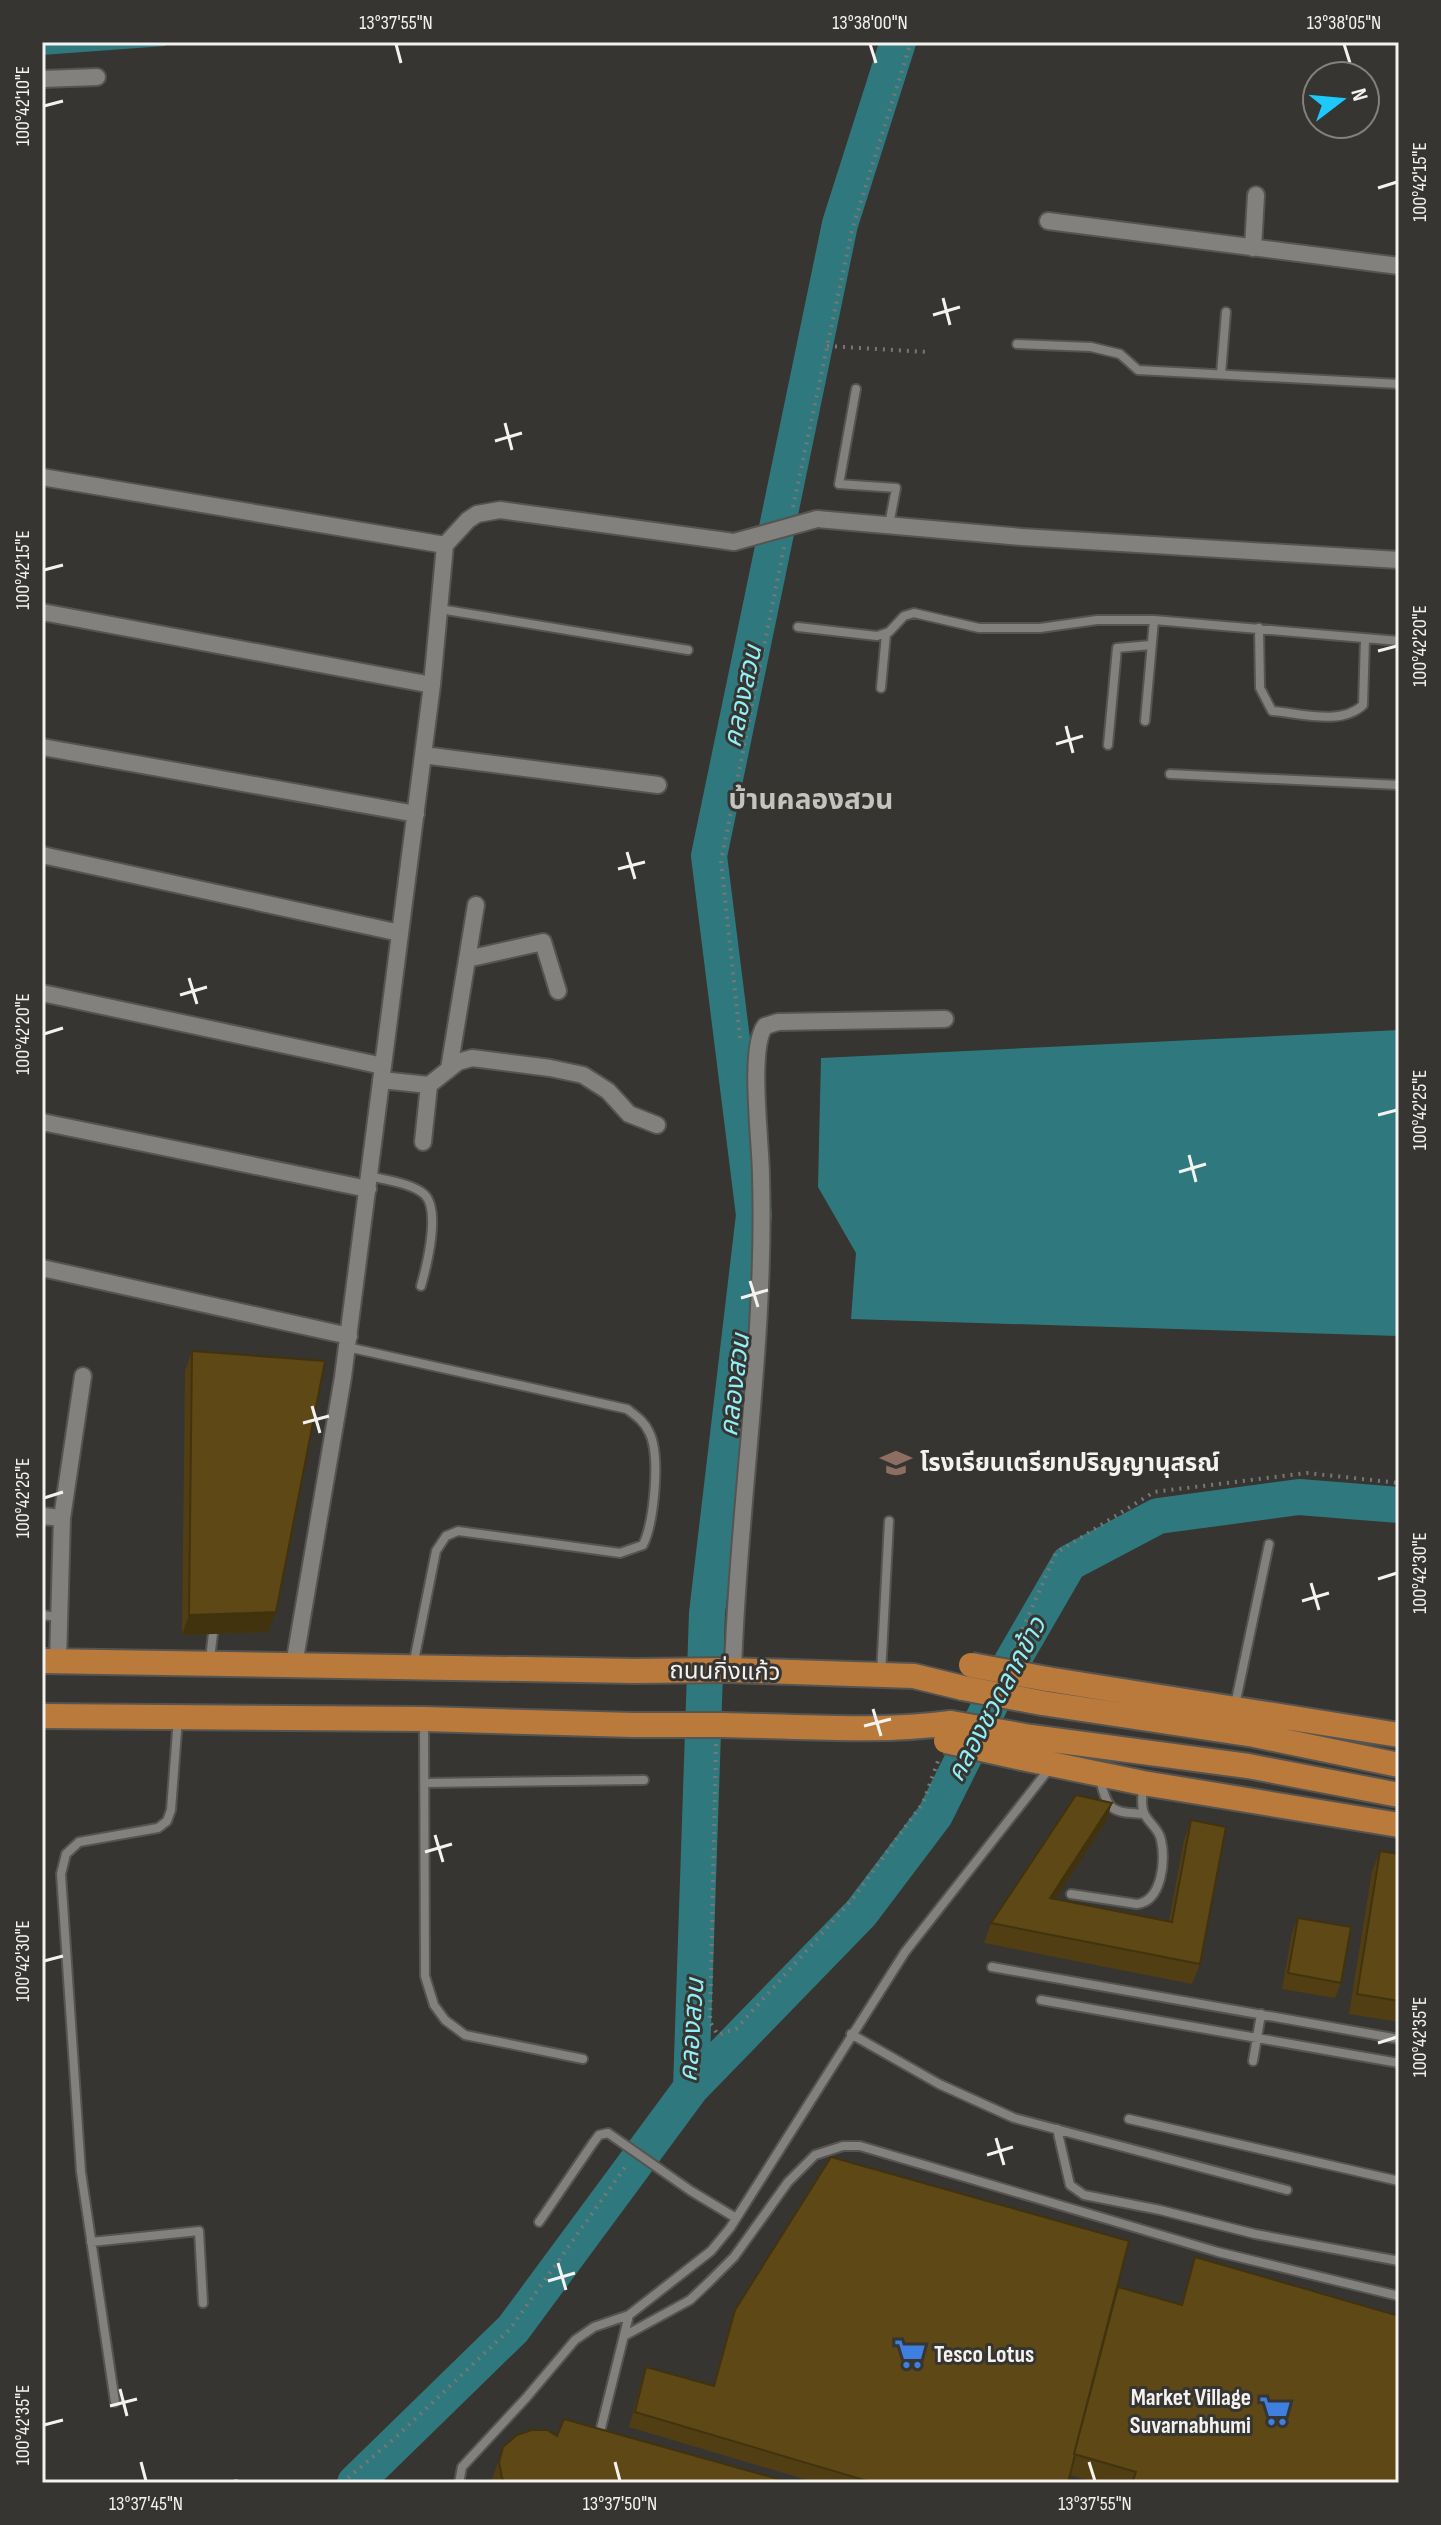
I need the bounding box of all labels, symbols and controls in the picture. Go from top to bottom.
text: 13°37'55"N [359,11,433,35]
text: 13°38'00"N [832,11,908,35]
text: 13°38'05"N [1307,11,1381,35]
north arrow [1301,60,1381,140]
text: 100°42'10"E [11,66,35,146]
text: N [1344,86,1373,104]
text: 100°42'15"E [1408,142,1432,222]
text: 100°42'15"E [11,530,35,610]
text: 100°42'20"E [1408,605,1432,687]
water label: คลองสวน [718,641,770,750]
district label: บ้านคลองสวน [729,784,893,817]
text: 100°42'20"E [11,993,35,1075]
text: 100°42'25"E [1408,1070,1432,1150]
water label: คลองสวน [714,1330,757,1438]
school or university icon: โรงเรียนเตรียทปริญญานุสรณ์ [879,1446,913,1480]
place label: โรงเรียนเตรียทปริญญานุสรณ์ [920,1449,1220,1478]
text: 100°42'25"E [11,1458,35,1538]
text: 100°42'30"E [1408,1532,1432,1614]
water label: คลองชวดลากข้าว [941,1611,1054,1787]
street label: ถนนกิ่งแก้ว [669,1654,781,1687]
text: 100°42'30"E [11,1920,35,2002]
water label: คลองสวน [673,1975,712,2083]
text: 100°42'35"E [1408,1997,1432,2077]
supermarket icon: Tesco Lotus [893,2337,927,2371]
place label: Tesco Lotus [934,2340,1034,2369]
place label: Market Village Suvarnabhumi [1130,2383,1251,2440]
text: 100°42'35"E [11,2385,35,2465]
supermarket icon: Market Village Suvarnabhumi [1258,2394,1292,2428]
text: 13°37'45"N [109,2492,183,2516]
text: 13°37'50"N [583,2492,657,2516]
text: 13°37'55"N [1058,2492,1132,2516]

